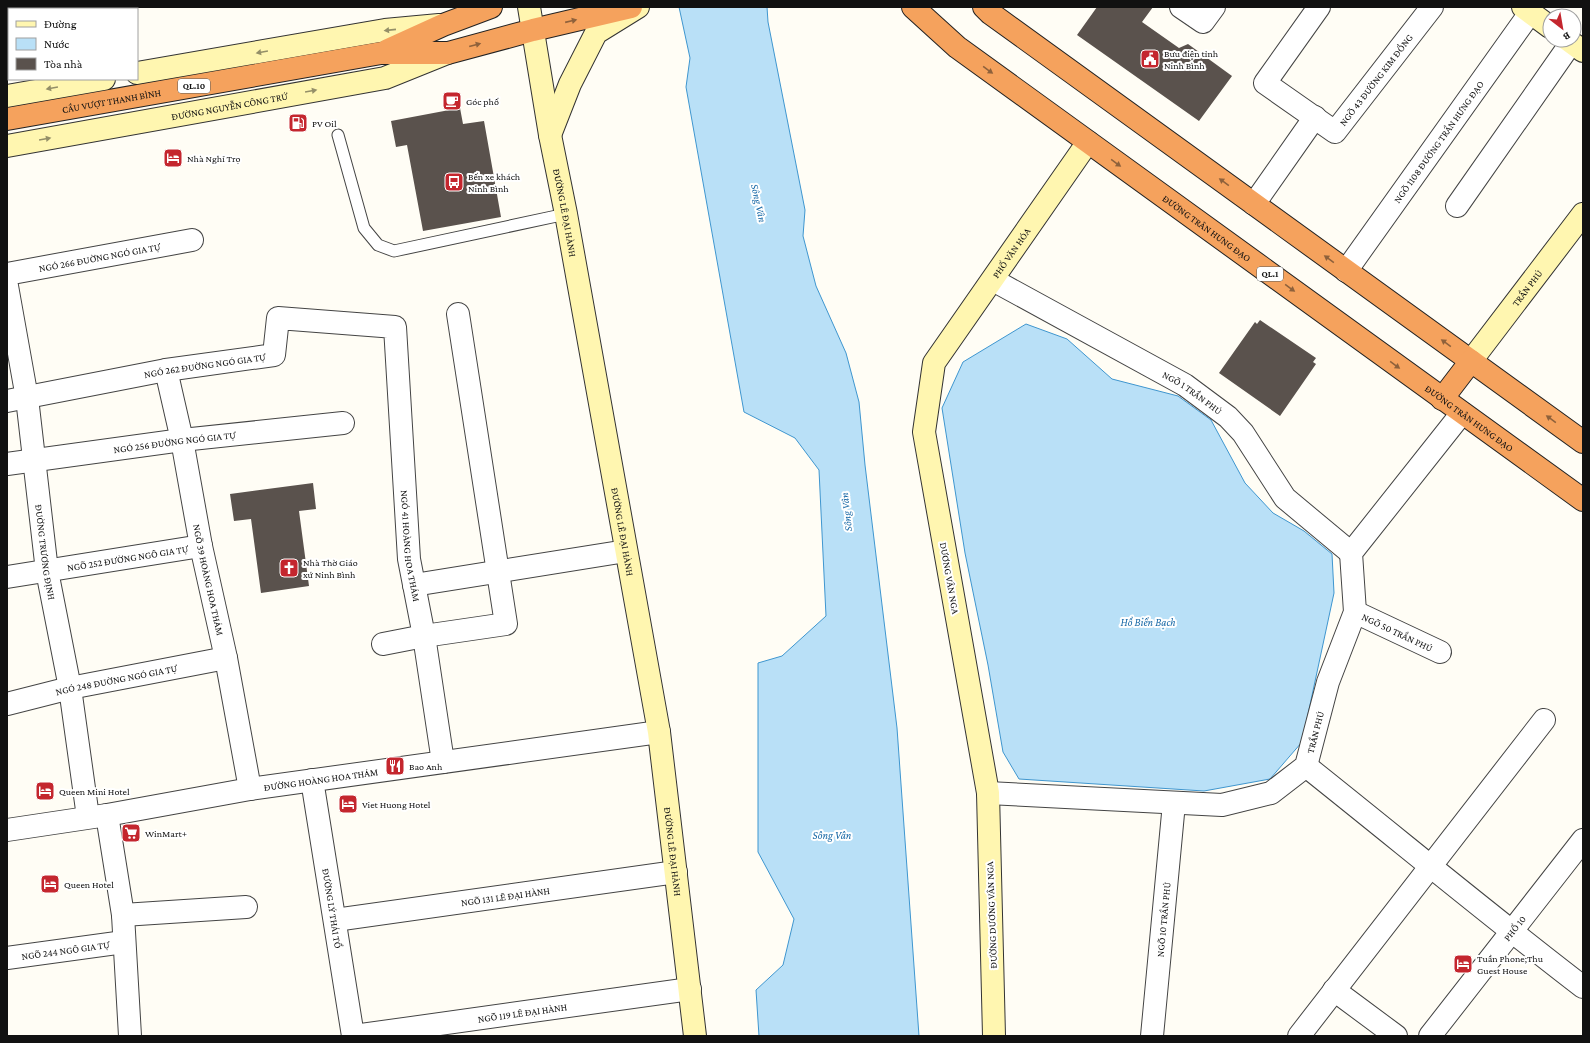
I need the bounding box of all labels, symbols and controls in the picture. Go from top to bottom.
legend [8,8,138,80]
north arrow [1542,8,1582,48]
text: Đường [44,17,77,31]
one-way arrow [565,18,577,24]
one-way arrow [384,26,396,33]
text: B [1561,30,1573,44]
street label: NGÕ 43 ĐƯỜNG KIM ĐỒNG [1337,32,1415,128]
text: Nước [44,37,69,51]
one-way arrow [469,42,482,48]
public building icon: Bưu điện tỉnh Ninh Bình [1139,48,1161,70]
place label: Bưu điện tỉnh Ninh Bình [1164,48,1219,71]
one-way arrow [255,49,268,55]
text: Tòa nhà [44,57,83,71]
one-way arrow [983,66,994,74]
street label: NGÕ 1108 ĐƯỜNG TRẦN HƯNG ĐẠO [1391,78,1486,205]
road number: QL.10 [178,79,210,93]
one-way arrow [46,85,58,91]
street label: CẦU VƯỢT THANH BÌNH [61,87,162,115]
one-way arrow [305,88,317,94]
cafe icon: Góc phố [441,90,463,112]
street label: ĐƯỜNG NGUYỄN CÔNG TRỨ [171,91,289,122]
place label: Góc phố [466,96,499,107]
fuel station icon: PV Oil [287,112,309,134]
place label: PV Oil [312,118,337,129]
one-way arrow [39,136,51,142]
hotel icon: Nhà Nghỉ Trọ [162,147,184,169]
place label: Nhà Nghỉ Trọ [187,153,240,164]
one-way arrow [1111,159,1122,167]
street label: ĐƯỜNG LÊ ĐẠI HÀNH [551,168,579,258]
bus stop icon: Bến xe khách Ninh Bình [443,171,465,193]
place label: Bến xe khách Ninh Bình [468,171,521,194]
one-way arrow [1219,179,1229,187]
water label: Sông Vân [748,183,769,224]
street label: ĐƯỜNG TRÂN HƯNG ĐẠO [1160,193,1253,264]
street label: PHỐ VĂN HÓA [990,225,1033,280]
street label: NGÓ 266 ĐUỜNG NGÓ GIA TỰ [38,241,162,274]
one-way arrow [1324,255,1335,263]
road number: QL.1 [1257,267,1283,281]
street label: TRẦN PHÚ [1510,267,1545,309]
one-way arrow [1284,284,1295,292]
one-way arrow [1441,339,1451,347]
street label: NGÓ 262 ĐUỜNG NGÓ GIA TỰ [143,351,267,380]
one-way arrow [1390,360,1400,368]
street label: NGÕ 1 TRẦN PHÚ [1160,369,1224,417]
street label: ĐƯỜNG TRÂN HƯNG ĐẠO [1423,383,1516,454]
one-way arrow [1546,415,1557,423]
street label: NGÓ 256 ĐUỜNG NGÓ GIA TỰ [113,429,237,455]
street label: ĐƯỜNG LÊ ĐẠI HÀNH [609,487,636,577]
street label: NGÓ 41 HOÀNG HOA THÁM [399,490,422,602]
water label: Sông Vân [838,492,855,532]
street label: ĐUỜNG TRƯƠNG ĐỊNH [33,504,58,601]
street label: NGÕ 39 HOÀNG HOA THÁM [191,523,226,636]
street label: DƯƠNG VÂN NGA [938,541,961,615]
street label: NGÕ 252 ĐƯỜNG NGÔ GIA TỰ [66,543,189,573]
church icon: Nhà Thờ Giáo xứ Ninh Bình [278,557,300,579]
place label: Nhà Thờ Giáo xứ Ninh Bình [303,557,358,580]
street label: NGÕ 50 TRẦN PHÚ [1360,611,1435,654]
water label: Hồ Biển Bạch [1120,616,1176,629]
street label: NGÓ 248 ĐUỜNG NGÓ GIA TỰ [54,662,179,697]
street label: TRẦN PHÚ [1305,710,1326,754]
restaurant icon: Bao Anh [384,755,406,777]
place label: Bao Anh [409,761,443,772]
street label: ĐƯỜNG HOÀNG HOA THÁM [263,766,379,793]
hotel icon: Queen Mini Hotel [34,780,56,802]
place label: Queen Mini Hotel [59,786,130,797]
hotel icon: Viet Huong Hotel [337,793,359,815]
place label: Viet Huong Hotel [362,799,431,810]
street label: ĐƯỜNG LÊ ĐẠI HÀNH [662,806,683,897]
supermarket icon: WinMart+ [120,822,142,844]
place label: WinMart+ [145,828,187,839]
water label: Sông Vân [813,829,852,842]
street label: ĐƯỜNG DƯƠNG VÂN NGA [984,861,999,969]
street label: ĐƯỜNG LÝ THÁI TỔ [320,868,344,950]
hotel icon: Queen Hotel [39,873,61,895]
place label: Queen Hotel [64,879,114,890]
street label: NGÕ 10 TRẦN PHÚ [1154,881,1173,958]
street label: NGÕ 131 LÊ ĐẠI HÀNH [460,885,551,908]
street label: PHỐ 10 [1501,913,1528,943]
street label: NGÕ 244 NGÔ GIA TỰ [21,939,111,962]
hotel icon: Tuần Phone;Thu Guest House [1452,953,1474,975]
place label: Tuần Phone;Thu Guest House [1477,953,1544,976]
street label: NGÕ 119 LÊ ĐẠI HÀNH [477,1001,568,1025]

